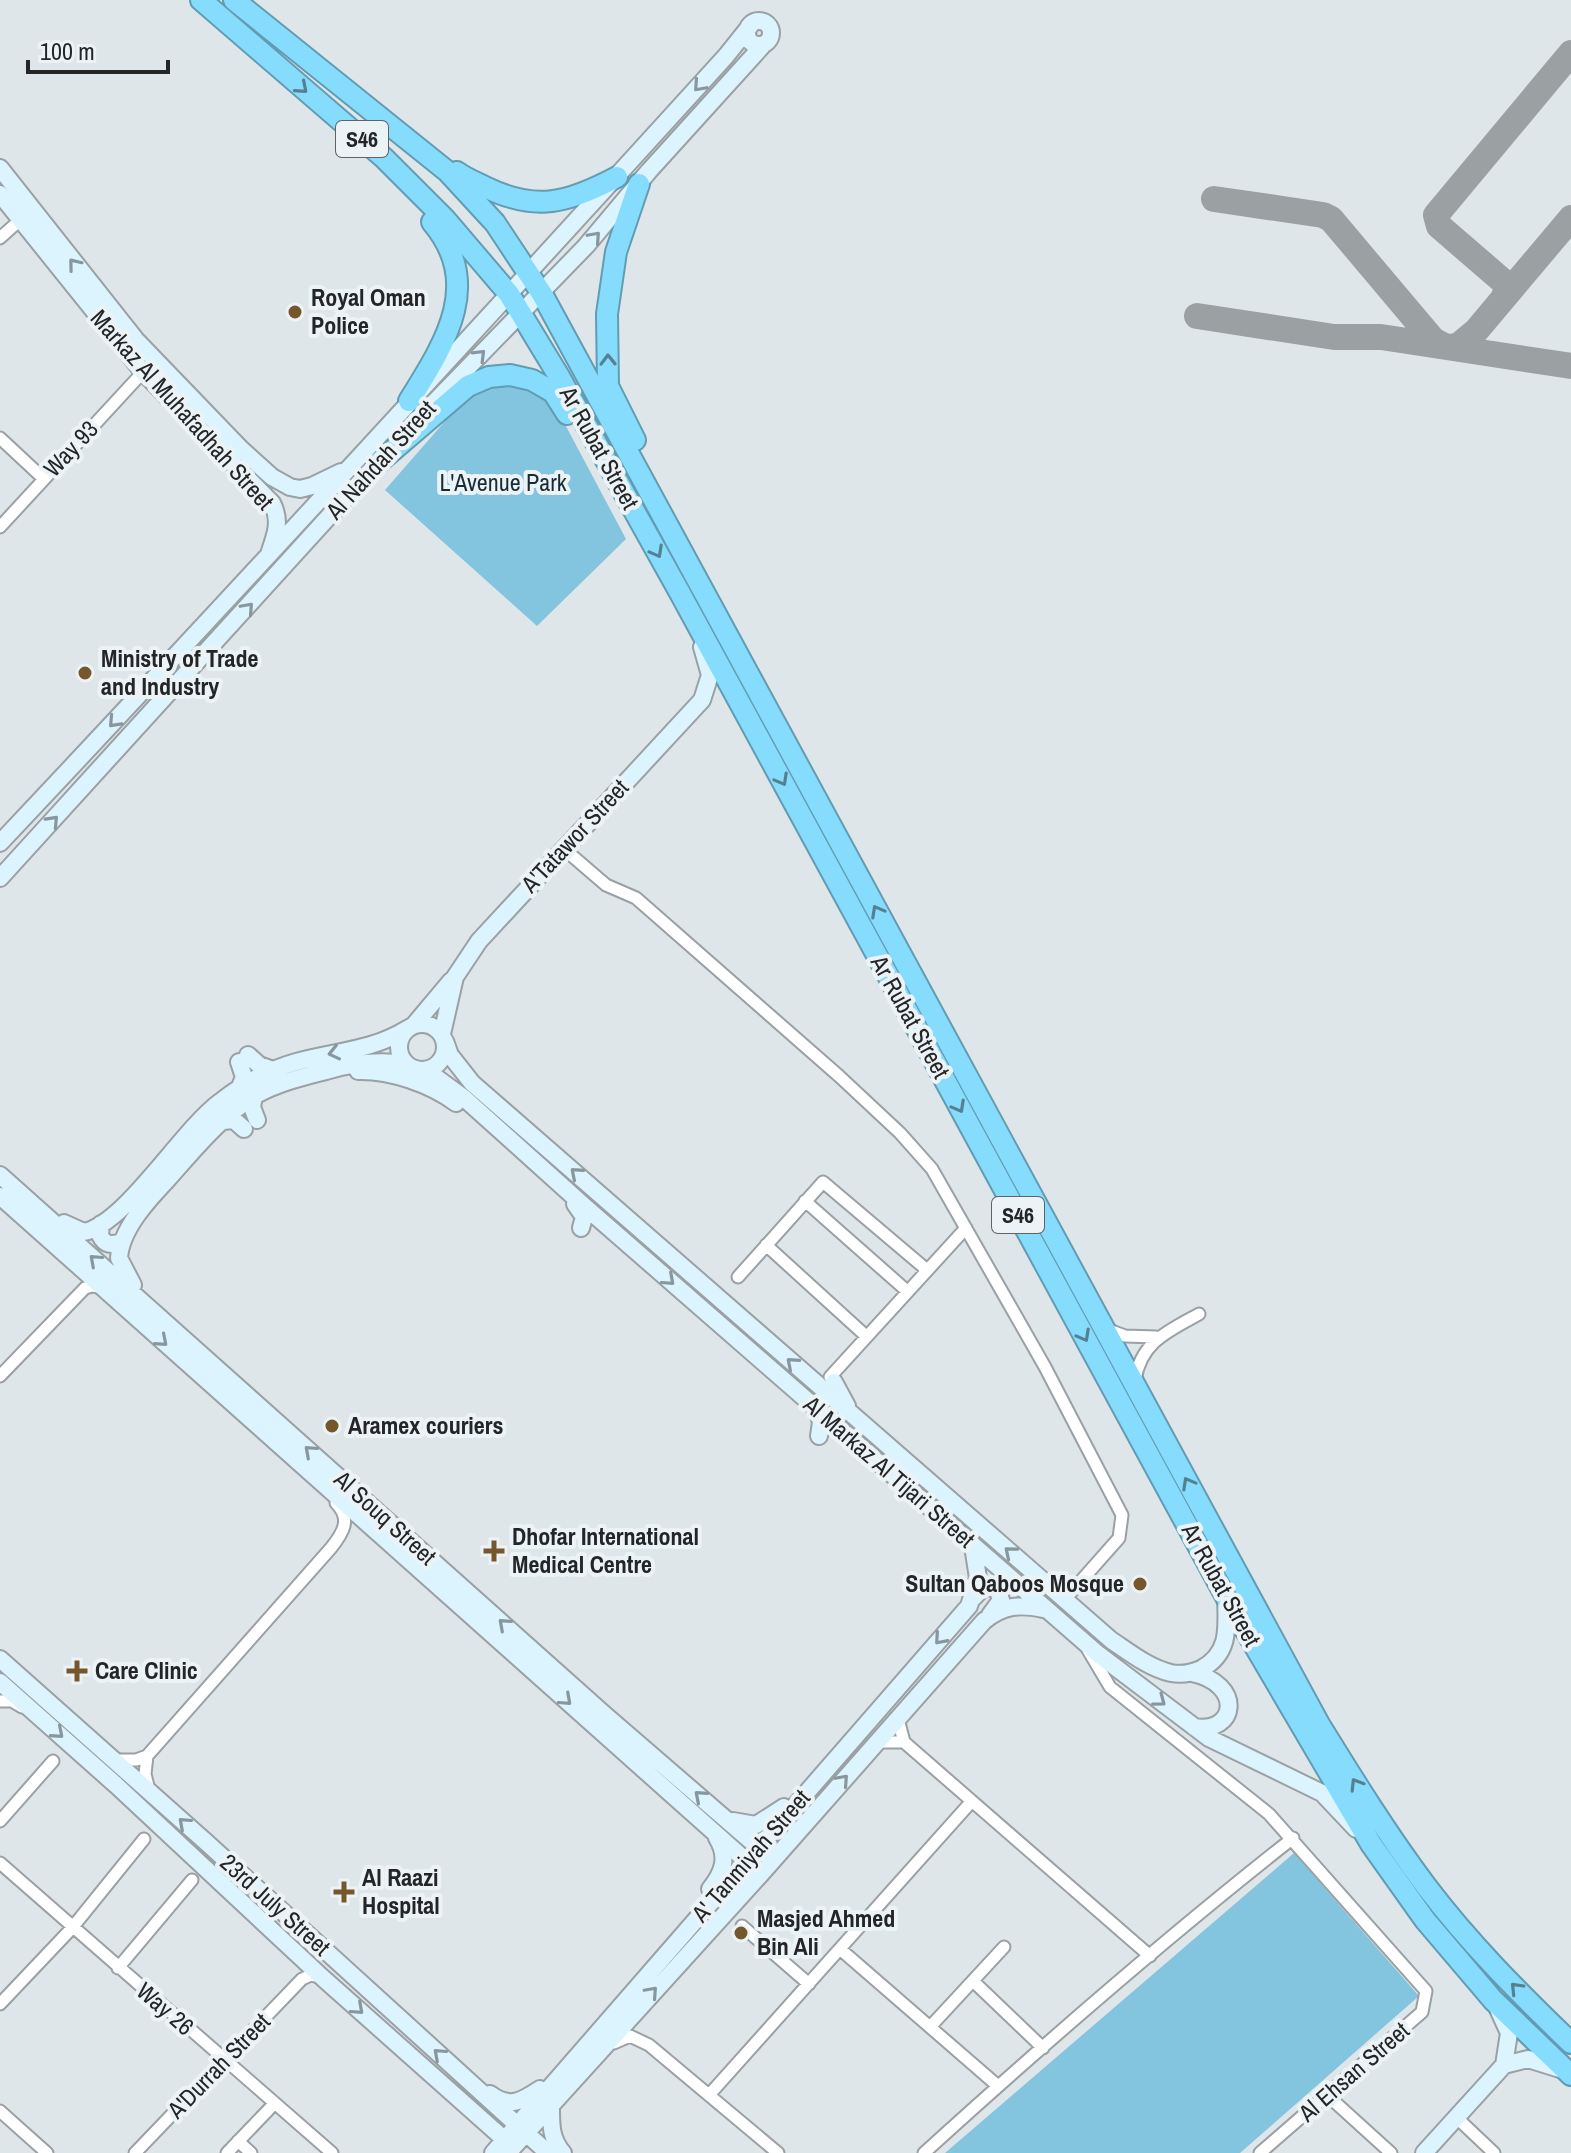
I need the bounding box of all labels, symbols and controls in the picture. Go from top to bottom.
scale bar [28,24,168,74]
text: 100 m [40,35,95,67]
one-way arrow [694,77,709,91]
one-way arrow [293,78,308,92]
road number: S46 [336,121,388,157]
one-way arrow [585,231,599,246]
one-way arrow [70,258,84,273]
place label: Royal Oman Police [311,281,426,341]
street label: Markaz Al Muhafadhah Street [84,302,282,517]
marker: Royal Oman Police [286,303,304,321]
one-way arrow [471,350,485,364]
one-way arrow [599,353,617,366]
street label: Ar Rubat Street [553,380,647,515]
street label: Al Nahdah Street [318,393,443,526]
street label: Way 93 [36,413,104,483]
park label: L'Avenue Park [439,466,567,498]
one-way arrow [647,543,663,558]
one-way arrow [238,603,252,618]
place label: Ministry of Trade and Industry [101,642,259,702]
marker: Ministry of Trade and Industry [76,664,94,682]
one-way arrow [109,713,123,727]
street label: A'Tatawor Street [513,771,635,900]
one-way arrow [772,772,787,787]
one-way arrow [43,815,57,830]
one-way arrow [871,904,886,919]
street label: Ar Rubat Street [864,949,958,1084]
one-way arrow [327,1044,341,1061]
one-way arrow [950,1099,965,1114]
one-way arrow [570,1169,585,1183]
road number: S46 [992,1197,1044,1233]
one-way arrow [89,1255,104,1269]
one-way arrow [659,1270,674,1284]
one-way arrow [1074,1327,1089,1342]
one-way arrow [153,1332,168,1346]
one-way arrow [787,1358,802,1373]
street label: Al Markaz Al Tijari Street [797,1387,982,1555]
place label: Aramex couriers [348,1409,503,1441]
marker: Aramex couriers [323,1417,341,1435]
one-way arrow [305,1446,319,1461]
street label: Al Souq Street [327,1462,444,1572]
one-way arrow [1182,1478,1198,1492]
street label: Ar Rubat Street [1175,1517,1269,1652]
place label: Dhofar International Medical Centre [512,1520,699,1580]
marker: Dhofar International Medical Centre [483,1540,505,1562]
one-way arrow [1004,1547,1019,1562]
place label: Sultan Qaboos Mosque [905,1567,1124,1599]
marker: Sultan Qaboos Mosque [1131,1575,1149,1593]
one-way arrow [499,1620,514,1634]
one-way arrow [935,1630,950,1645]
place label: Care Clinic [95,1654,198,1686]
marker: Care Clinic [66,1660,88,1682]
one-way arrow [557,1691,571,1705]
one-way arrow [1151,1691,1166,1705]
one-way arrow [49,1724,63,1738]
one-way arrow [834,1775,848,1790]
one-way arrow [1351,1778,1366,1792]
street label: A' Tanmiyah Street [683,1782,817,1929]
one-way arrow [694,1791,709,1805]
one-way arrow [179,1818,194,1832]
street label: 23rd July Street [214,1846,338,1963]
place label: Al Raazi Hospital [362,1861,440,1921]
marker: Al Raazi Hospital [333,1881,355,1903]
place label: Masjed Ahmed Bin Ali [757,1902,895,1962]
marker: Masjed Ahmed Bin Ali [732,1924,750,1942]
street label: Way 26 [130,1975,201,2042]
one-way arrow [1511,1983,1525,1997]
one-way arrow [643,1987,657,2002]
one-way arrow [348,1999,363,2013]
street label: A'Durrah Street [159,2005,277,2126]
street label: Al Ehsan Street [1290,2014,1416,2129]
one-way arrow [433,2050,448,2064]

